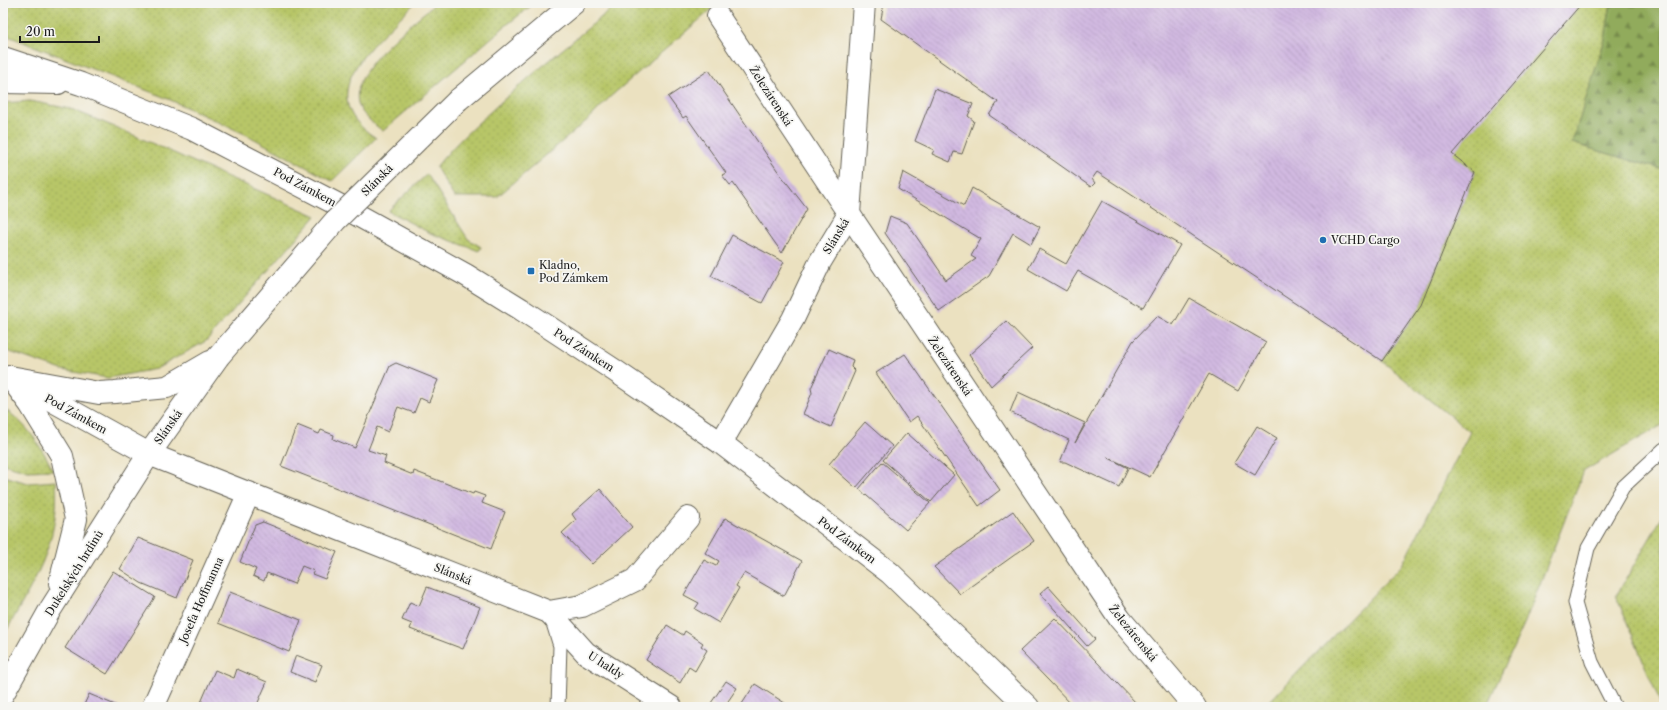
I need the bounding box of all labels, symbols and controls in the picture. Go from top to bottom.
scale bar [20,18,99,44]
text: 20 m [26,24,55,39]
street label: Železárenská [746,63,796,129]
street label: Slánská [358,161,396,199]
street label: Pod Zámkem [271,165,339,210]
street label: Slánská [820,215,852,256]
place label: VCHD Cargo [1330,233,1400,247]
marker: VCHD Cargo [1318,235,1328,245]
place label: Kladno, Pod Zámkem [539,258,609,285]
marker: Kladno, Pod Zámkem [526,266,536,276]
street label: Pod Zámkem [551,325,617,375]
street label: Železárenská [925,334,975,399]
street label: Pod Zámkem [42,391,110,437]
street label: Slánská [151,407,185,447]
street label: Pod Zámkem [815,514,879,567]
street label: Dukelských hrdinů [42,527,106,618]
street label: Josefa Hoffmanna [175,554,226,647]
street label: Slánská [432,560,474,588]
street label: Železárenská [1106,602,1160,664]
street label: U haldy [585,648,627,682]

